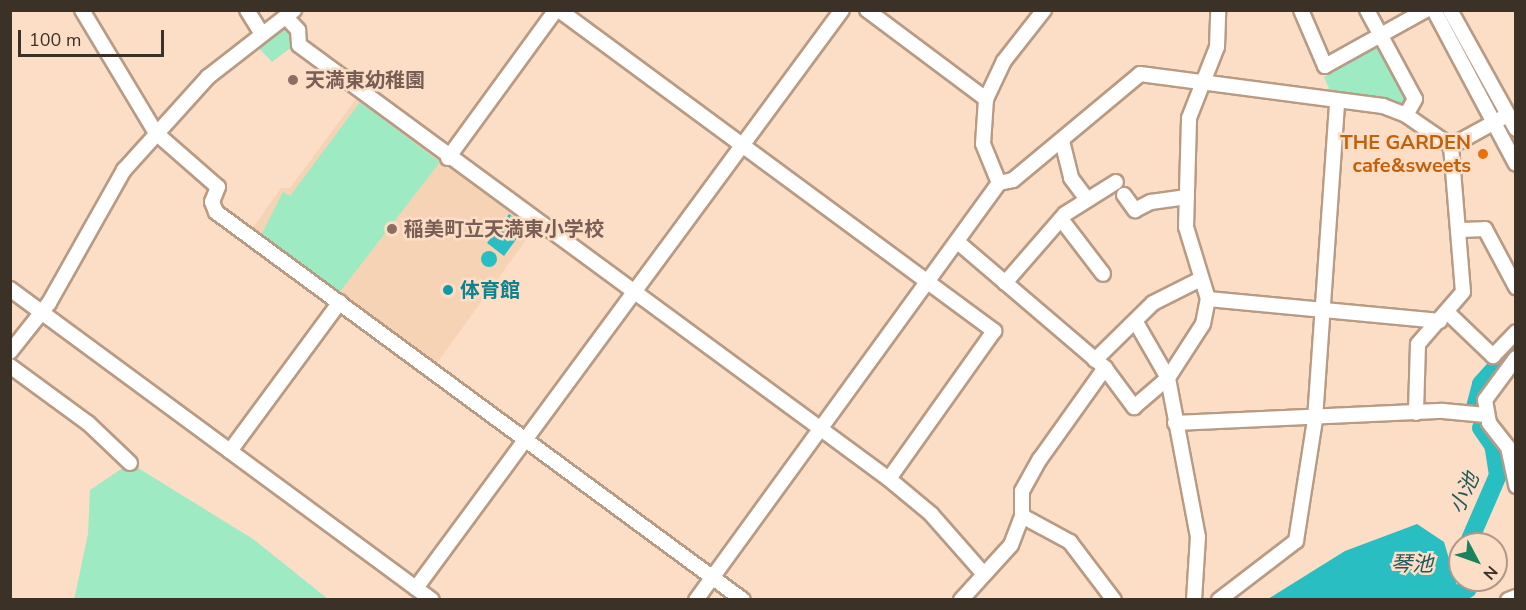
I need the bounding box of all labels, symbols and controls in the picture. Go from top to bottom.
scale bar [21,18,166,56]
text: 100 m [29,28,81,52]
place label: 天満東幼稚園 [305,68,425,92]
marker: 天満東幼稚園 [286,73,300,87]
place label: THE GARDEN cafe&sweets [1340,130,1471,177]
marker: THE GARDEN cafe&sweets [1476,147,1490,161]
place label: 稲美町立天満東小学校 [404,217,604,241]
marker: 稲美町立天満東小学校 [385,222,399,236]
place label: 体育館 [460,278,520,302]
marker: 体育館 [441,283,455,297]
water label: 小池 [1444,469,1484,517]
north arrow [1448,532,1508,592]
water label: 琴池 [1391,551,1433,577]
text: N [1478,561,1502,584]

